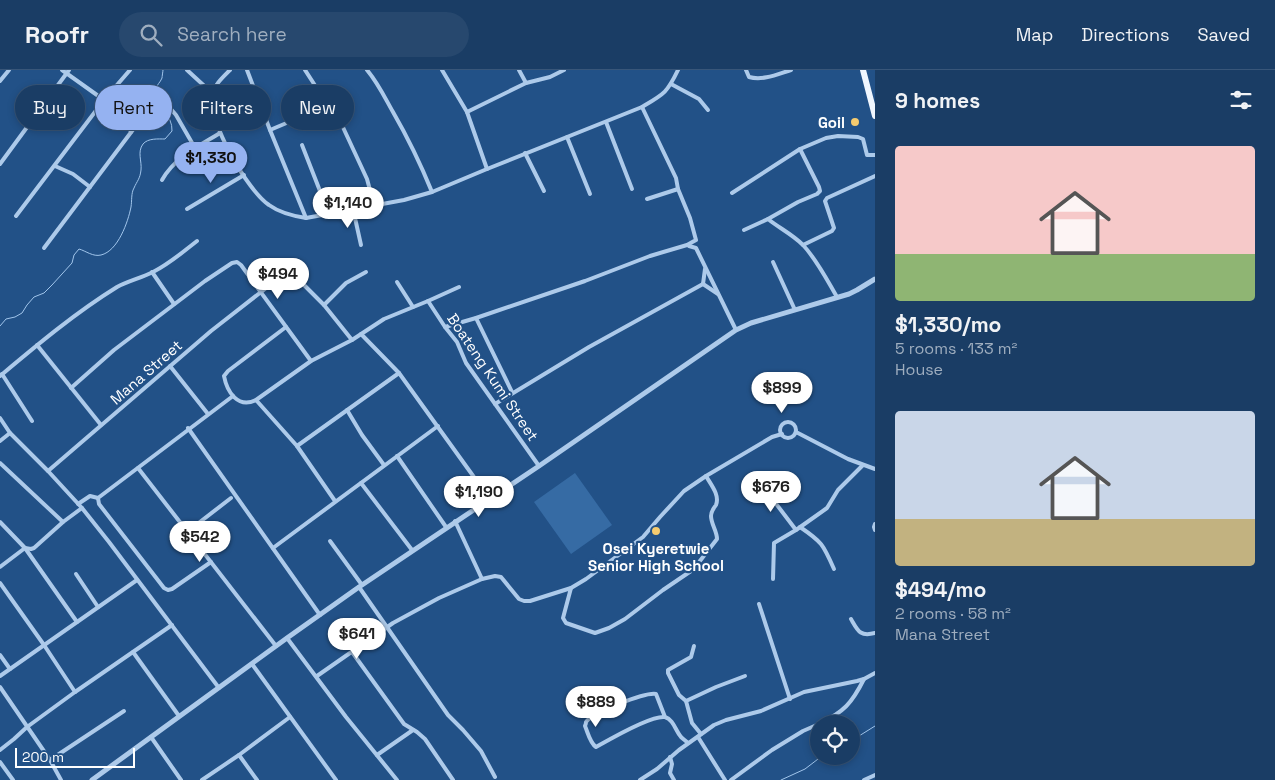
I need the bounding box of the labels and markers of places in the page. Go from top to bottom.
place label: Goil [818,113,845,132]
marker: Goil [849,116,861,128]
pin: $1,330 [170,142,252,184]
pin: $1,140 [307,186,389,229]
pin: $494 [248,258,308,300]
pin: $899 [752,372,812,414]
pin: $676 [741,470,801,513]
pin: $1,190 [438,476,520,518]
pin: $542 [170,520,230,563]
marker: Osei Kyeretwie Senior High School [650,525,662,537]
place label: Osei Kyeretwie Senior High School [588,539,724,575]
pin: $641 [327,618,387,660]
pin: $889 [566,686,626,728]

